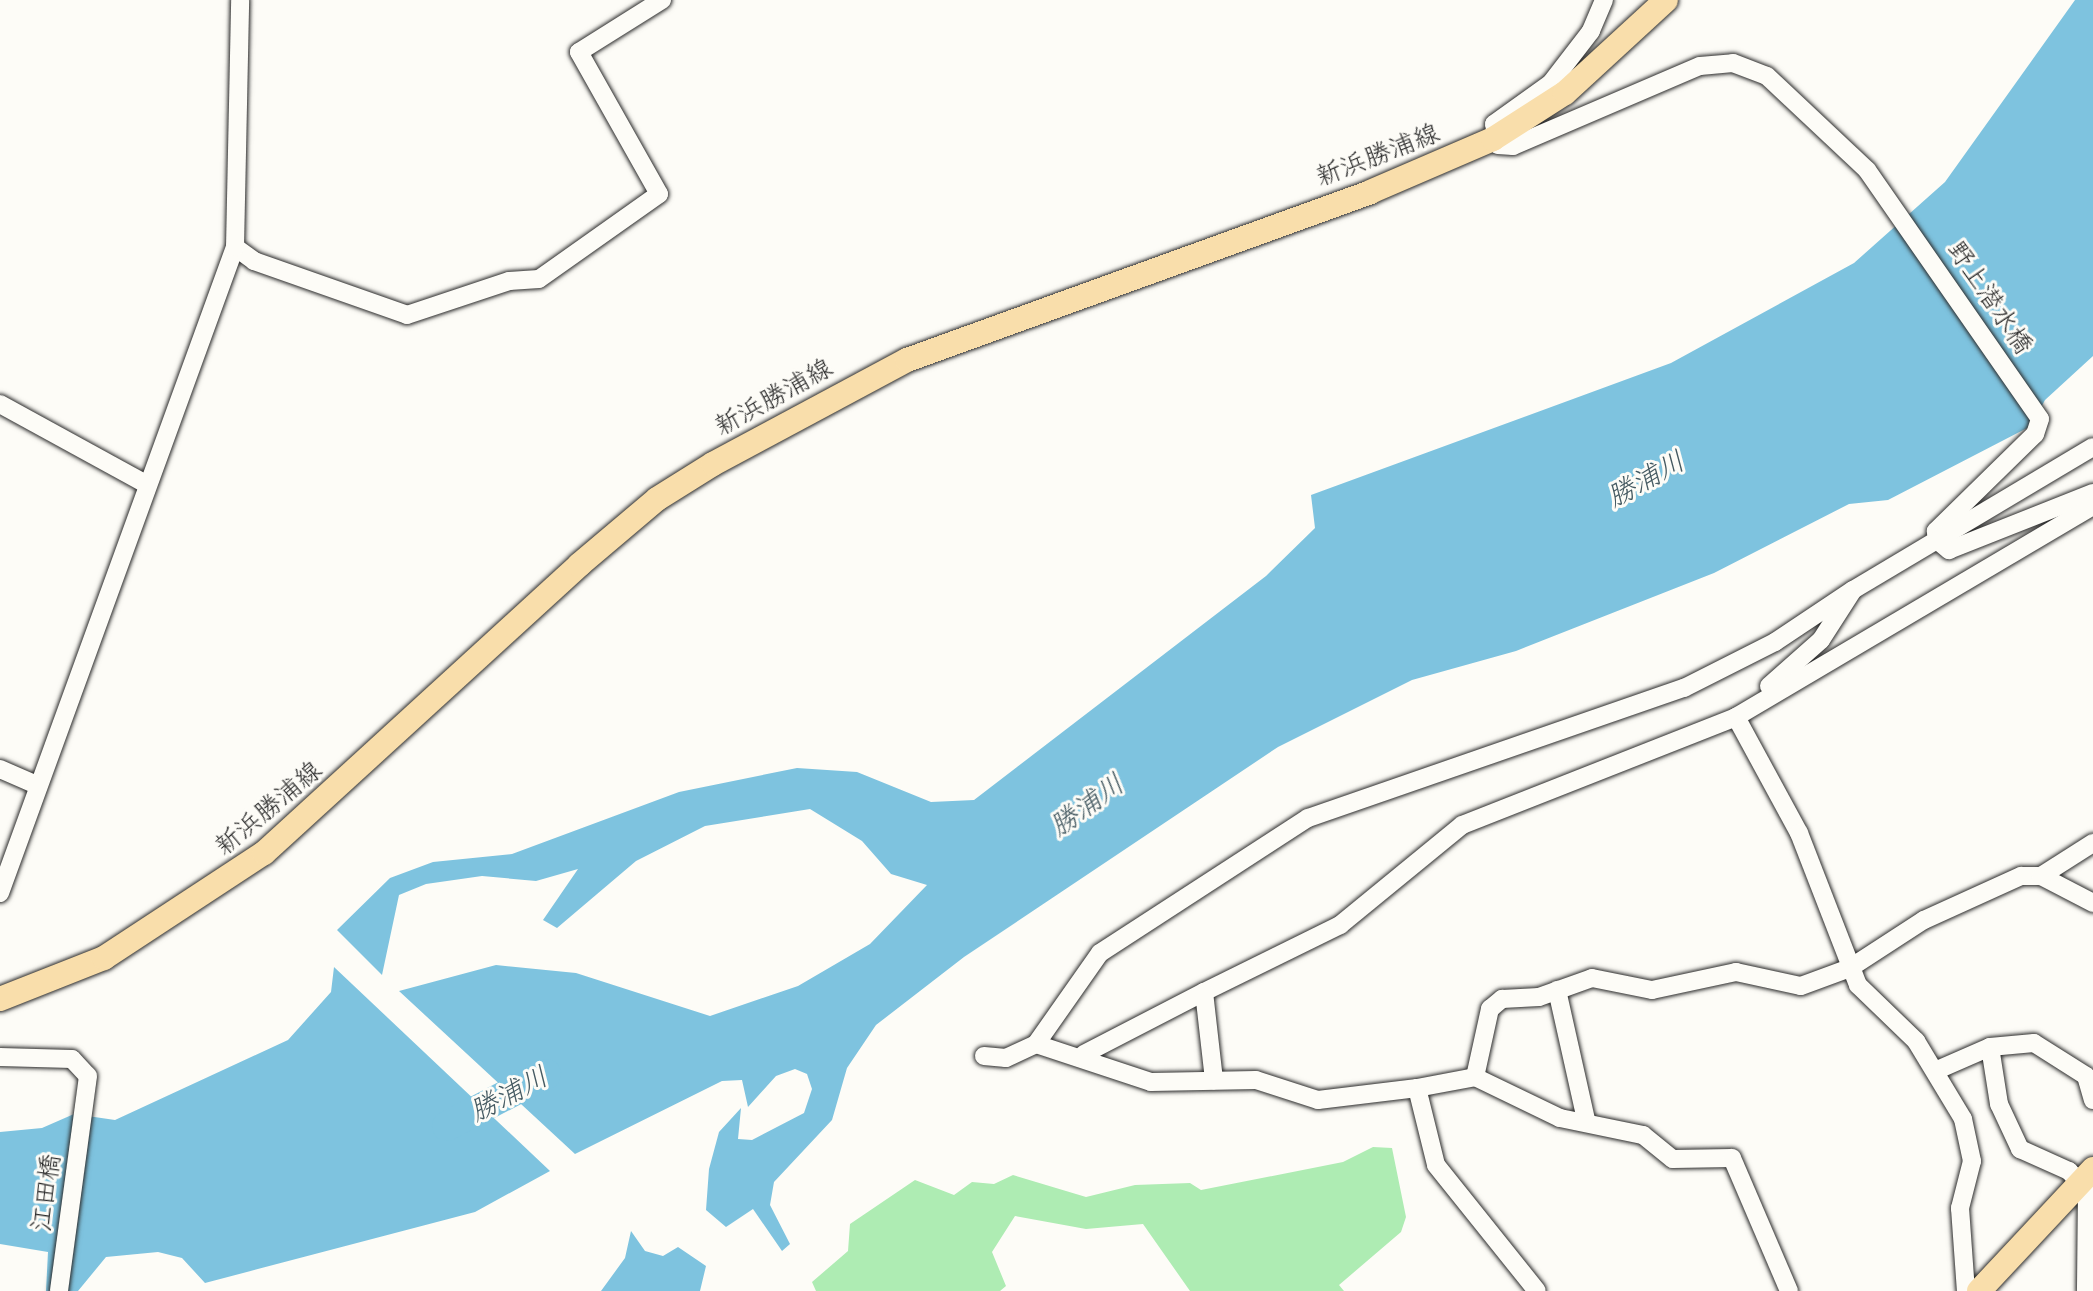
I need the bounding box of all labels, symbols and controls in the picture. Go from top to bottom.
street label: 新浜勝浦線 [1312,118,1444,194]
street label: 野上潜水橋 [1940,235,2038,361]
street label: 新浜勝浦線 [710,353,838,443]
water label: 勝浦川 [1601,444,1691,514]
street label: 新浜勝浦線 [209,755,329,863]
water label: 勝浦川 [1043,767,1131,843]
water label: 勝浦川 [464,1059,554,1129]
street label: 江田橋 [26,1152,68,1234]

